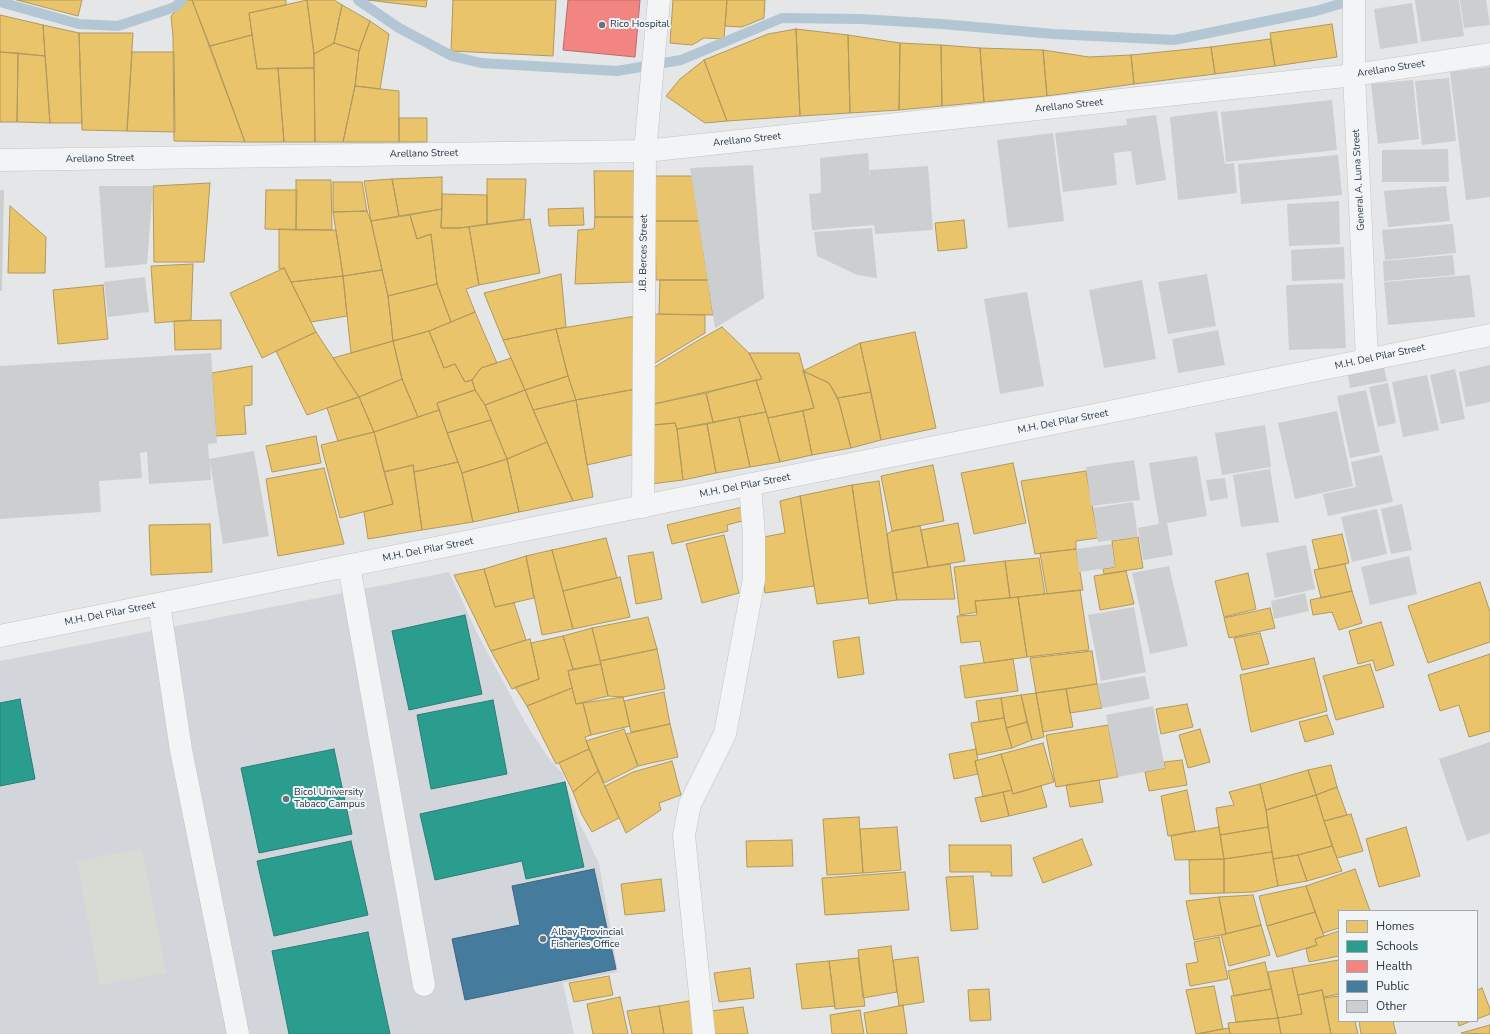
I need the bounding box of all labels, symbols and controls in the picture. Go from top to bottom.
place label: Rico Hospital [610,19,670,31]
marker: Rico Hospital [597,20,607,30]
street label: Arellano Street [1356,58,1426,80]
street label: Arellano Street [1034,96,1104,116]
street label: General A. Luna Street [1350,129,1368,231]
street label: Arellano Street [712,130,782,150]
street label: Arellano Street [390,147,458,161]
street label: Arellano Street [66,152,134,166]
street label: J.B. Berces Street [637,214,651,292]
street label: M.H. Del Pilar Street [1334,342,1426,372]
street label: M.H. Del Pilar Street [1017,407,1109,437]
street label: M.H. Del Pilar Street [699,471,791,501]
street label: M.H. Del Pilar Street [382,535,474,565]
street label: M.H. Del Pilar Street [64,599,156,629]
place label: Bicol University Tabaco Campus [294,787,365,810]
marker: Bicol University Tabaco Campus [281,794,291,804]
legend [1338,910,1478,1022]
text: Homes [1376,918,1414,934]
place label: Albay Provincial Fisheries Office [551,927,624,950]
marker: Albay Provincial Fisheries Office [538,934,548,944]
text: Schools [1376,938,1418,954]
text: Health [1376,958,1412,974]
text: Public [1376,978,1409,994]
text: Other [1376,998,1407,1014]

